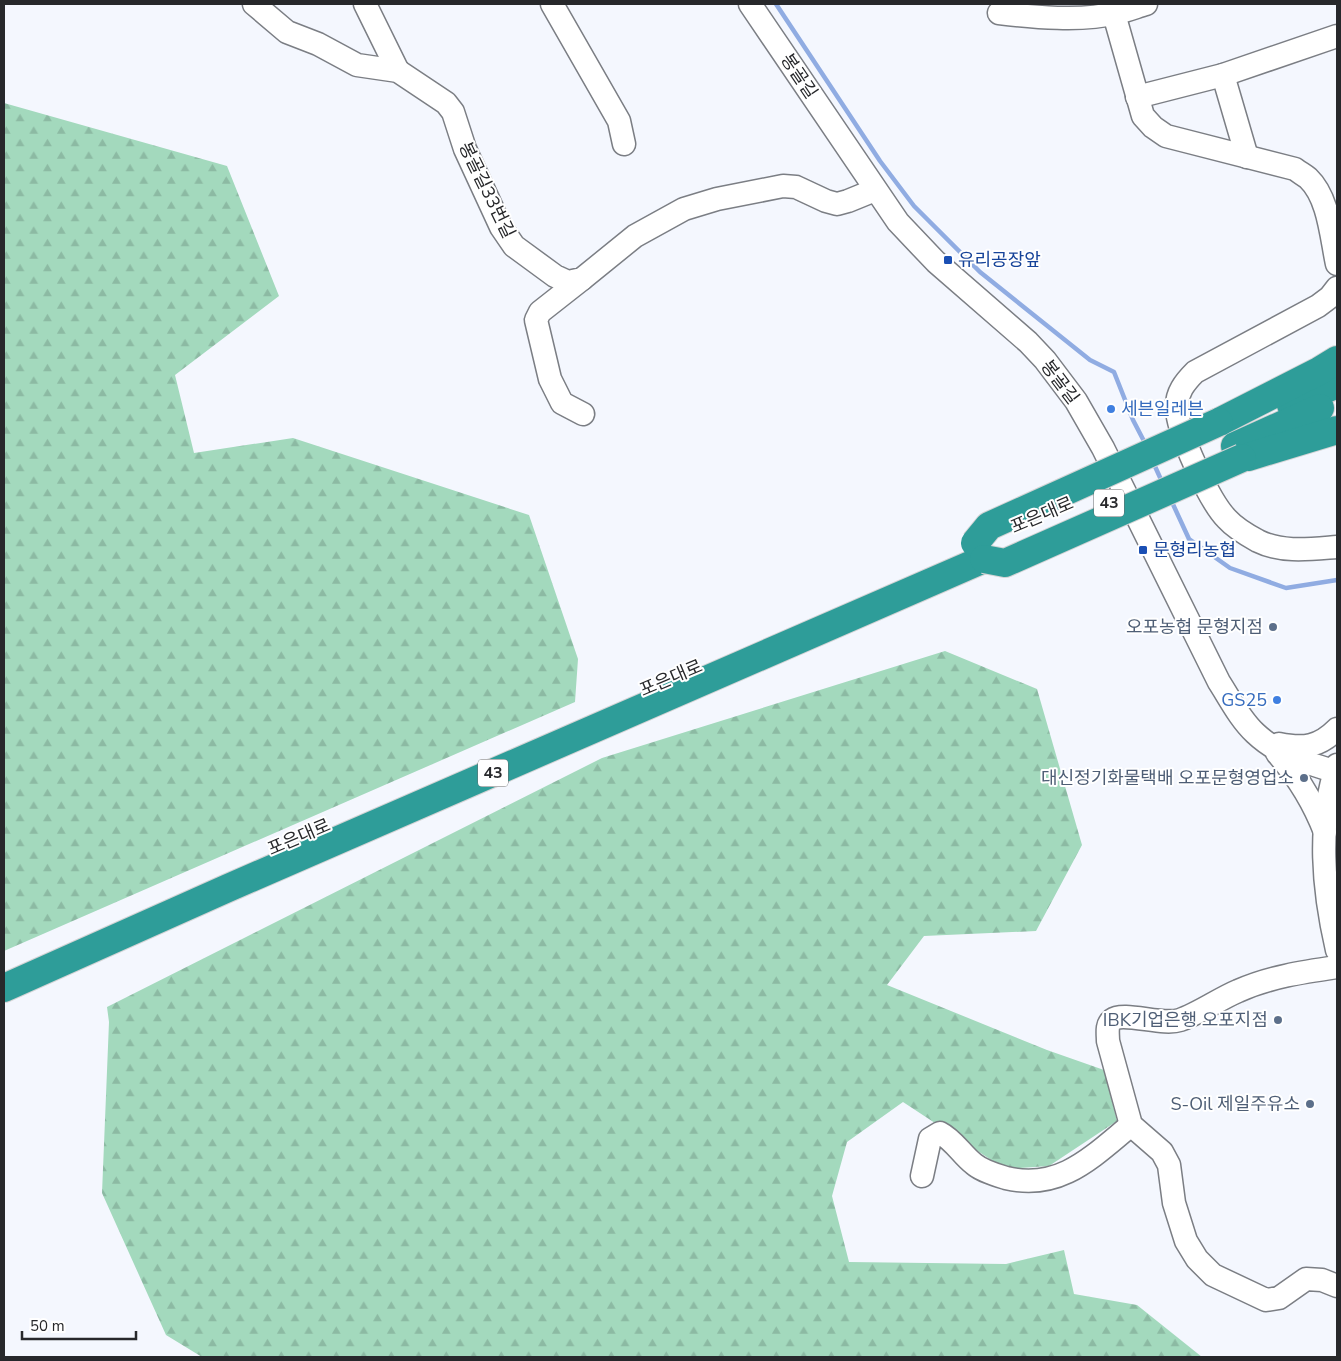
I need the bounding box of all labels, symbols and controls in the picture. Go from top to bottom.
street label: 봉골길 [775,49,823,103]
street label: 봉골길33번길 [453,138,521,242]
place label: 유리공장앞 [958,248,1041,272]
marker: 유리공장앞 [942,254,954,266]
street label: 봉골길 [1035,355,1085,409]
place label: 세븐일레븐 [1121,397,1204,421]
marker: 세븐일레븐 [1105,403,1117,415]
road number: 43 [1094,489,1124,516]
street label: 포은대로 [1007,491,1077,539]
place label: 문형리농협 [1153,538,1236,562]
marker: 문형리농협 [1137,544,1149,556]
place label: 오포농협 문형지점 [1126,615,1263,639]
marker: 오포농협 문형지점 [1267,621,1279,633]
street label: 포은대로 [636,654,706,702]
place label: GS25 [1221,688,1267,712]
marker: GS25 [1271,694,1283,706]
road number: 43 [478,760,508,786]
place label: 대신정기화물택배 오포문형영업소 [1041,766,1294,790]
marker: 대신정기화물택배 오포문형영업소 [1298,772,1310,784]
street label: 포은대로 [264,813,334,861]
place label: IBK기업은행 오포지점 [1103,1008,1268,1032]
marker: IBK기업은행 오포지점 [1272,1014,1284,1026]
place label: S-Oil 제일주유소 [1171,1092,1300,1116]
marker: S-Oil 제일주유소 [1304,1098,1316,1110]
scale bar [22,1308,136,1340]
text: 50 m [30,1316,65,1336]

